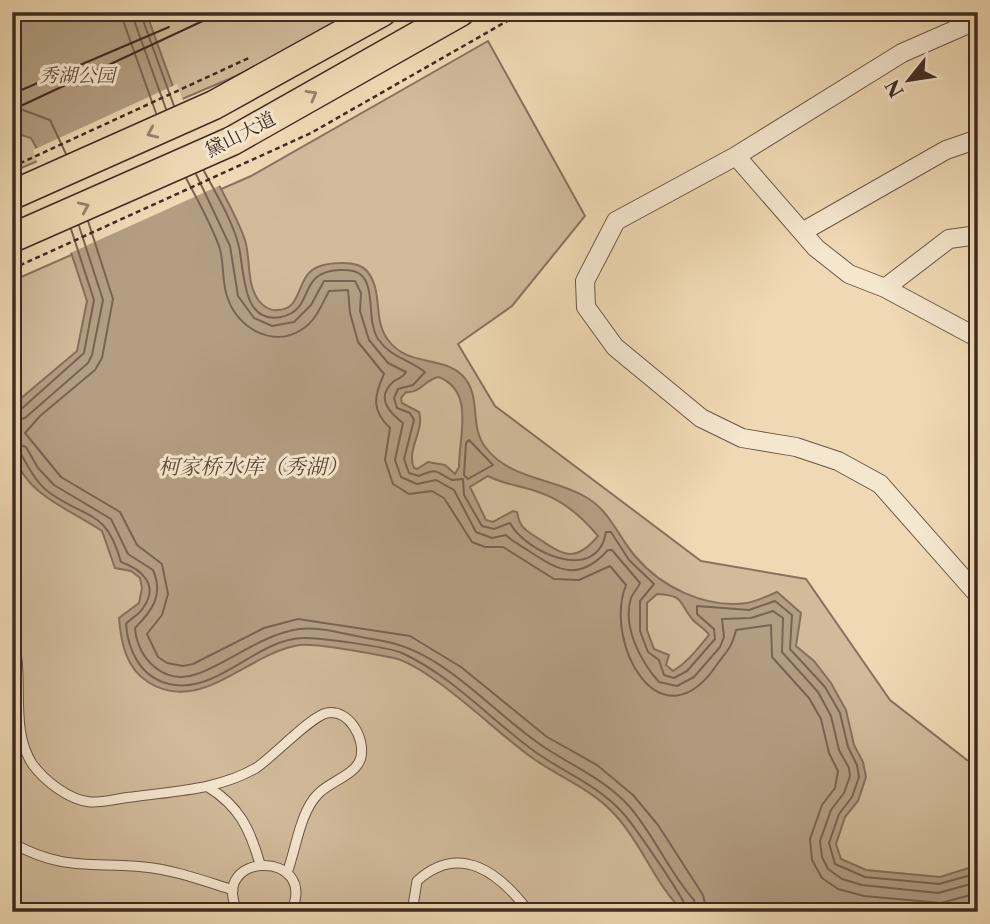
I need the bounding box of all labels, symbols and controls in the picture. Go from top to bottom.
north arrow [874,46,944,116]
park label: 秀湖公园 [39,64,118,87]
text: N [881,75,909,101]
one-way arrow [305,90,318,103]
street label: 黛山大道 [201,107,279,162]
one-way arrow [147,125,159,139]
one-way arrow [76,201,89,215]
water label: 柯家桥水库（秀湖） [159,454,348,479]

